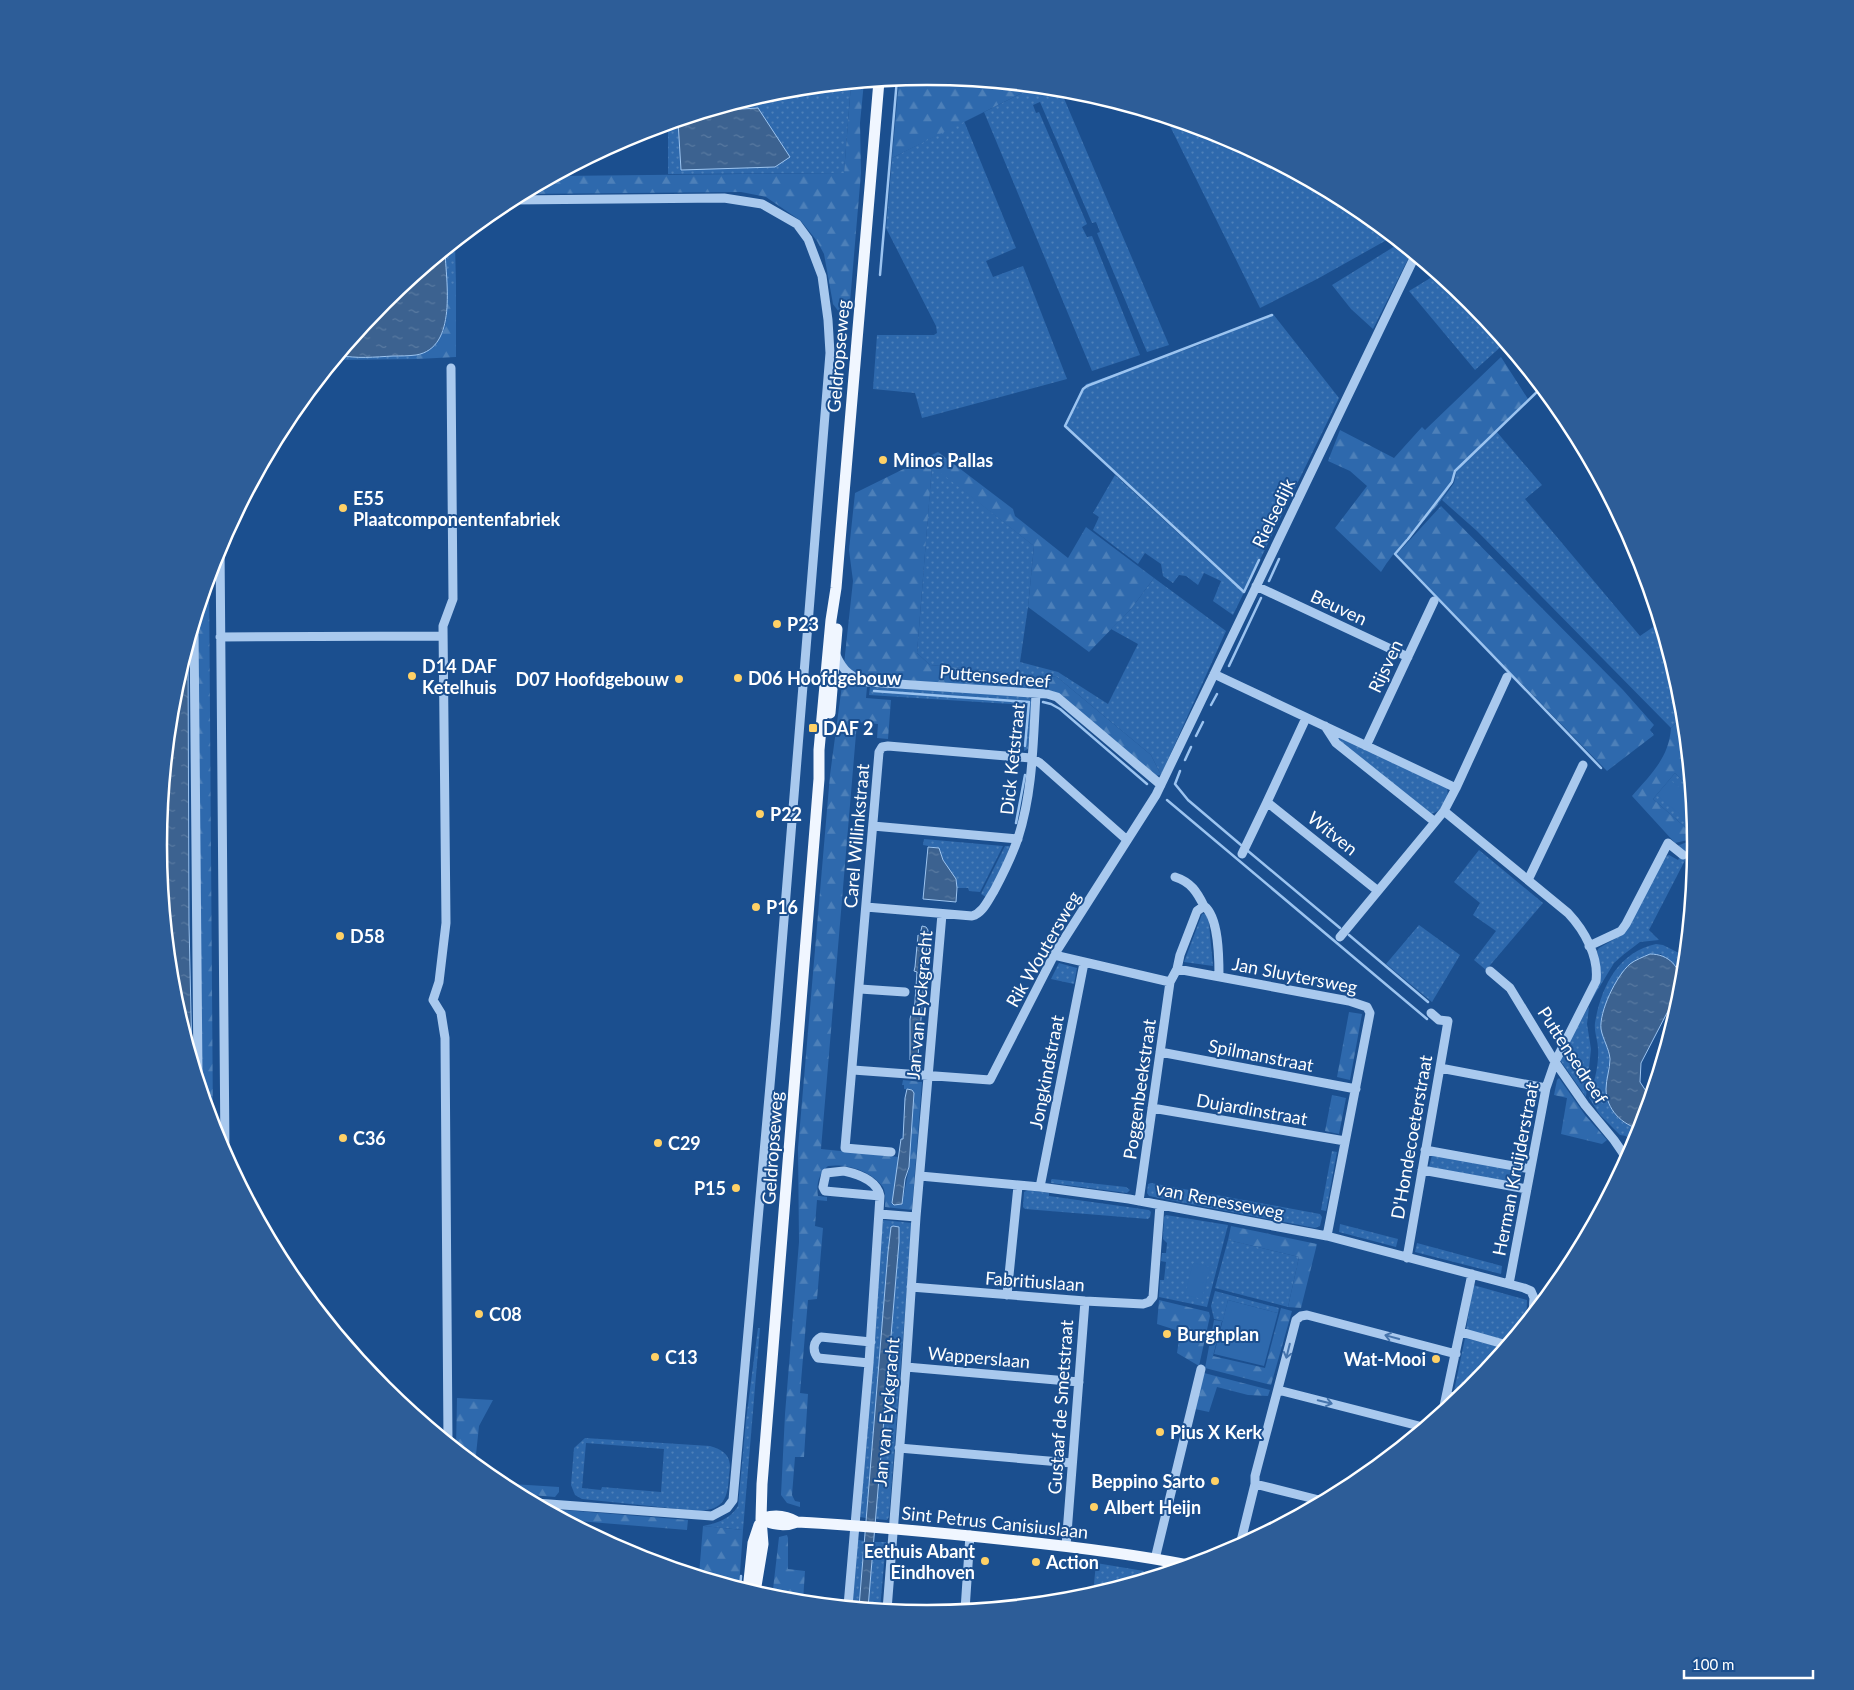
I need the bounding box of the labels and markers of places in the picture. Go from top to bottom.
place label: Minos Pallas [893,449,993,471]
marker: Minos Pallas [877,454,889,466]
place label: E55 Plaatcomponentenfabriek [353,487,561,530]
marker: E55 Plaatcomponentenfabriek [337,502,349,514]
place label: P23 [787,613,819,635]
marker: P23 [771,618,783,630]
place label: D14 DAF Ketelhuis [422,655,497,698]
place label: D06 Hoofdgebouw [748,667,902,689]
place label: D07 Hoofdgebouw [515,668,670,690]
marker: D14 DAF Ketelhuis [406,670,418,682]
marker: D06 Hoofdgebouw [732,672,744,684]
marker: D07 Hoofdgebouw [673,673,685,685]
place label: DAF 2 [823,717,873,739]
marker: DAF 2 [807,722,819,734]
place label: P22 [770,803,802,825]
marker: P22 [754,808,766,820]
place label: P16 [766,896,798,918]
marker: P16 [750,901,762,913]
place label: D58 [350,925,385,947]
marker: D58 [334,930,346,942]
place label: C36 [353,1127,386,1149]
marker: C36 [337,1132,349,1144]
place label: C29 [668,1132,701,1154]
marker: C29 [652,1137,664,1149]
place label: P15 [694,1177,726,1199]
marker: P15 [730,1182,742,1194]
place label: C08 [489,1303,522,1325]
marker: C08 [473,1308,485,1320]
place label: Burghplan [1177,1323,1259,1345]
marker: Burghplan [1161,1328,1173,1340]
place label: C13 [665,1346,698,1368]
place label: Wat-Mooi [1344,1348,1426,1370]
marker: C13 [649,1351,661,1363]
marker: Wat-Mooi [1430,1353,1442,1365]
place label: Pius X Kerk [1170,1421,1263,1443]
marker: Pius X Kerk [1154,1426,1166,1438]
place label: Beppino Sarto [1091,1470,1205,1492]
marker: Beppino Sarto [1209,1475,1221,1487]
place label: Albert Heijn [1103,1496,1201,1518]
marker: Albert Heijn [1088,1501,1100,1513]
place label: Eethuis Abant Eindhoven [864,1540,975,1583]
place label: Action [1045,1551,1099,1573]
marker: Eethuis Abant Eindhoven [979,1555,991,1567]
marker: Action [1030,1556,1042,1568]

